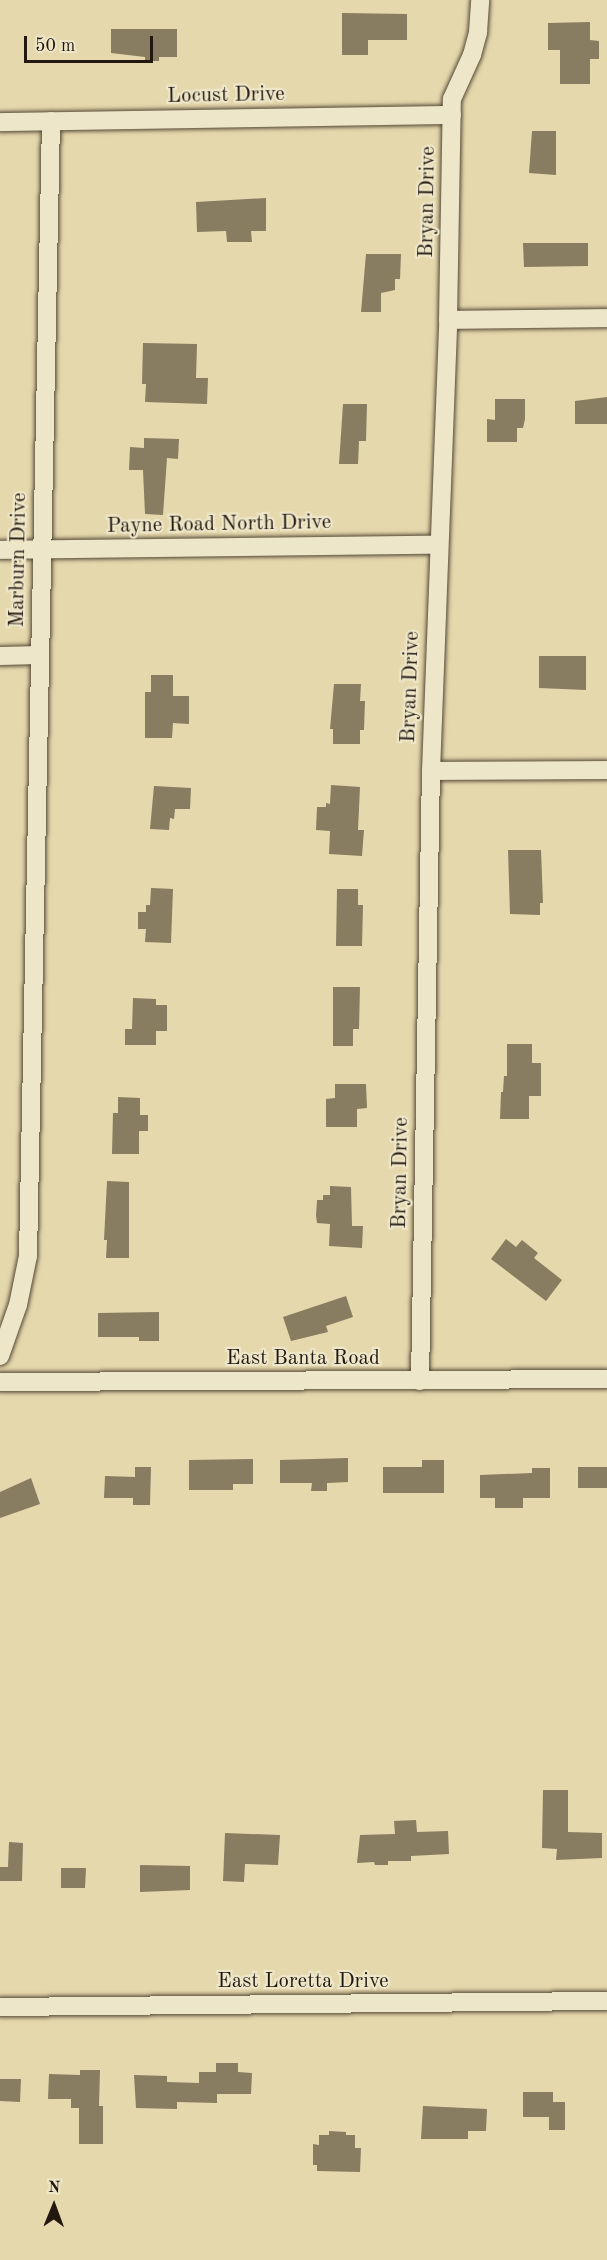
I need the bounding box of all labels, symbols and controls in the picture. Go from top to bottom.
scale bar [27,24,156,62]
text: 50 m [35,37,75,55]
street label: Locust Drive [167,82,285,110]
street label: Bryan Drive [414,146,442,258]
street label: Marburn Drive [5,492,33,628]
street label: Payne Road North Drive [107,510,331,540]
street label: Bryan Drive [396,631,426,743]
street label: Bryan Drive [387,1117,415,1229]
street label: East Banta Road [226,1346,380,1372]
street label: East Loretta Drive [217,1969,389,1995]
north arrow [24,2176,84,2236]
text: N [48,2180,61,2196]

